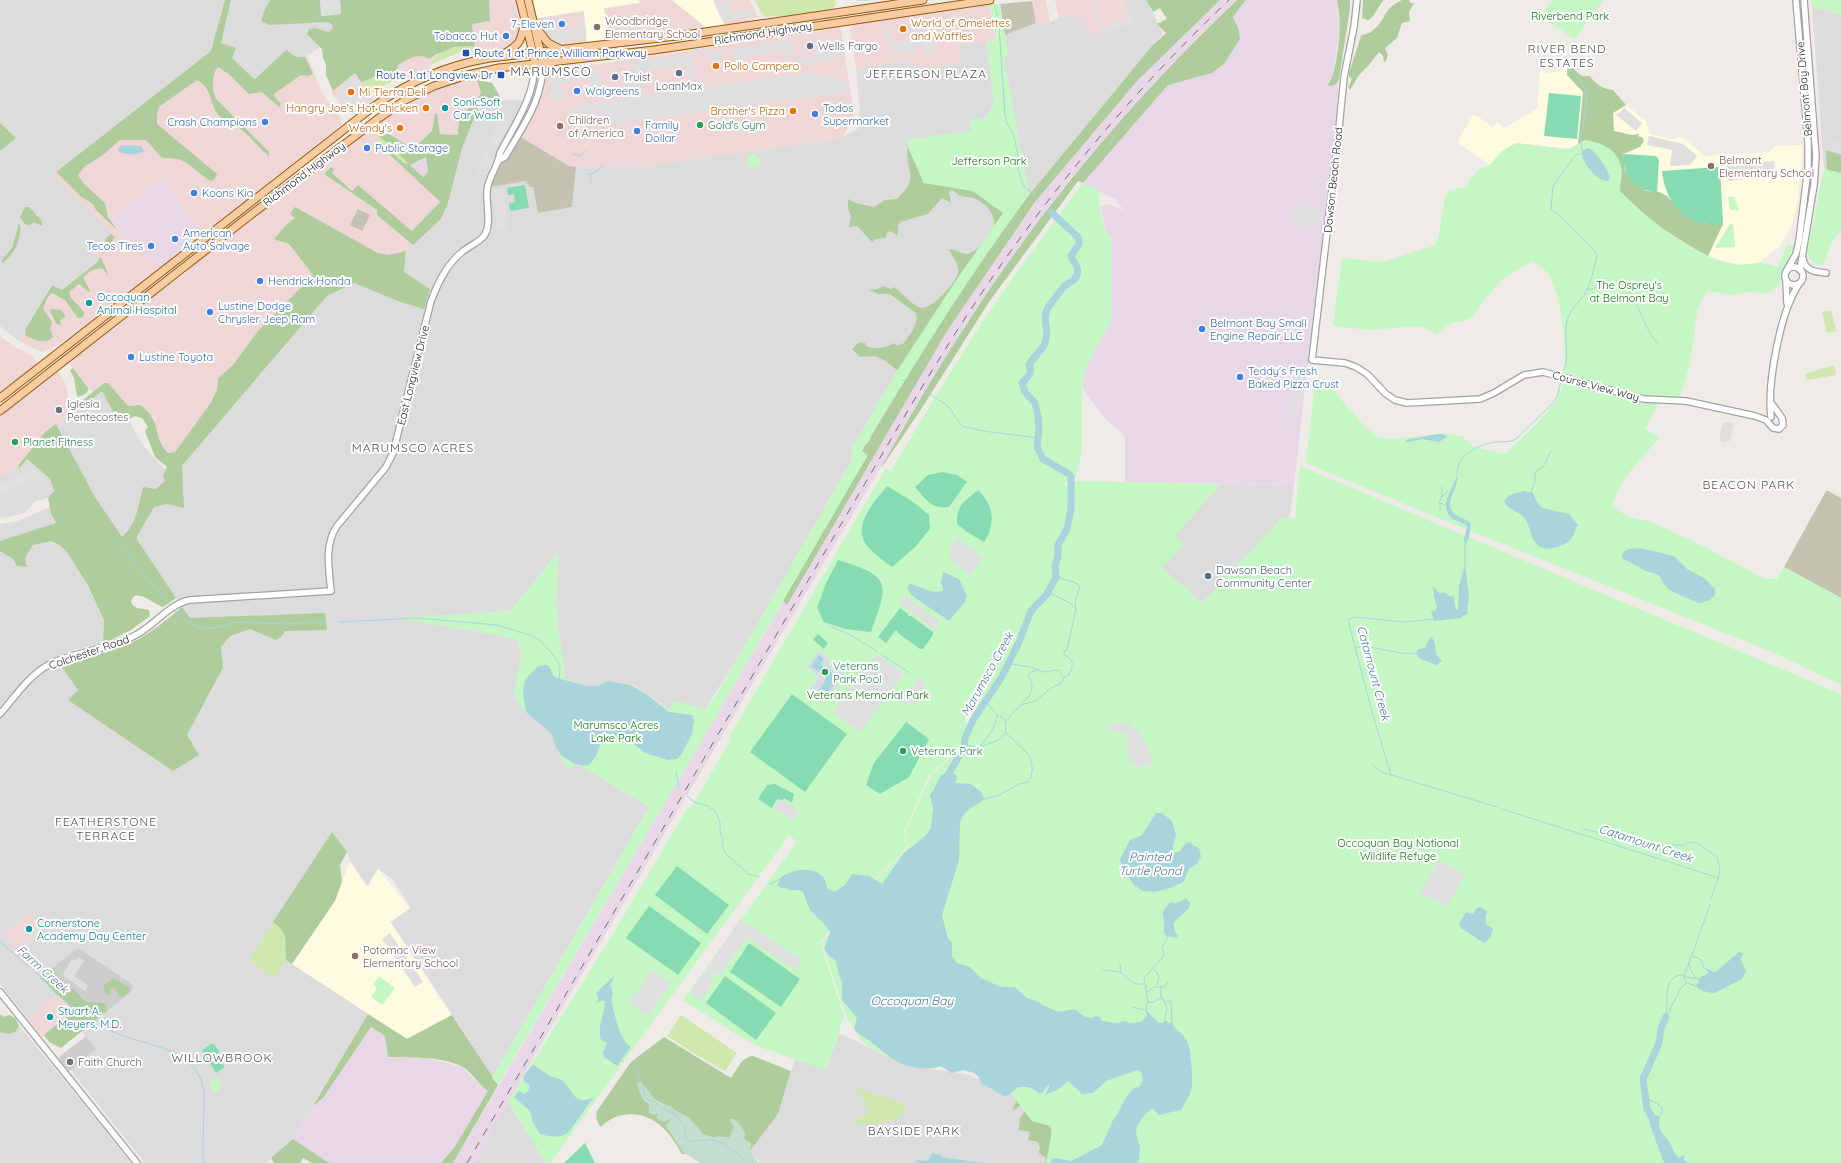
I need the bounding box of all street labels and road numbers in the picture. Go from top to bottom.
street label: Richmond Highway [713,18,813,48]
street label: Belmont Bay Drive [1793,41,1815,137]
street label: Dawson Beach Road [1320,126,1346,234]
street label: Richmond Highway [260,139,348,209]
street label: East Longview Drive [394,323,432,427]
street label: Course View Way [1551,368,1641,404]
street label: Colchester Road [47,632,131,672]

